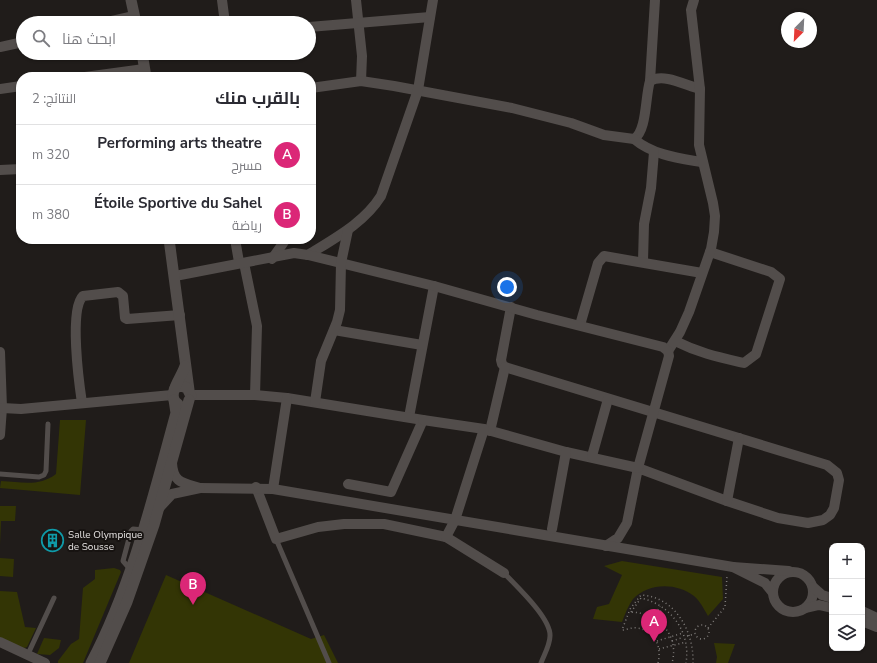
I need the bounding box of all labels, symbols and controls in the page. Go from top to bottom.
north arrow [781,12,817,48]
search box [16,16,316,60]
icon: search [30,27,52,49]
text: ابحث هنا [62,29,116,49]
text: بالقرب منك [215,87,300,110]
text: النتائج: 2 [32,90,76,108]
text: Performing arts theatre [97,133,262,153]
text: 320 m [32,146,70,164]
text: A [282,146,292,164]
text: مسرح [231,157,262,175]
text: Étoile Sportive du Sahel [94,193,262,213]
text: 380 m [32,206,70,224]
text: B [283,206,291,224]
text: رياضة [232,217,262,235]
your location [497,277,517,297]
building icon: Salle Olympique de Sousse [39,527,65,553]
place label: Salle Olympique de Sousse [68,528,142,554]
map controls [829,543,865,651]
button: + [829,543,865,579]
pin: B [180,572,206,605]
button: − [829,579,865,615]
pin: A [641,609,667,642]
button: layers [829,615,865,651]

